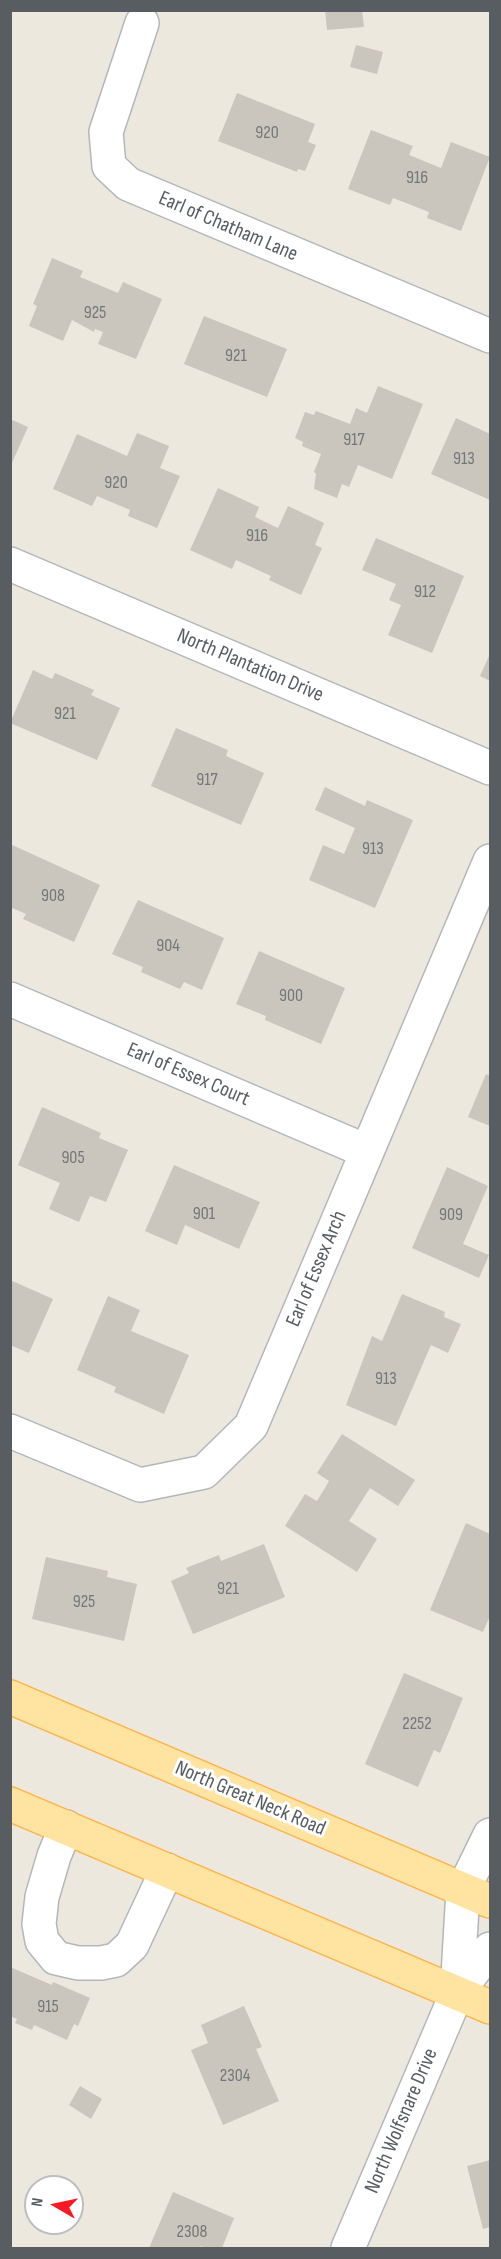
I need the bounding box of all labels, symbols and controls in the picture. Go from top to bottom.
house number: 920 [255,122,279,144]
house number: 916 [406,167,428,189]
street label: Earl of Chatham Lane [155,186,301,268]
house number: 925 [84,302,106,324]
house number: 921 [225,345,247,367]
house number: 917 [343,429,365,451]
house number: 913 [453,448,475,470]
house number: 920 [104,472,128,494]
house number: 916 [246,525,268,547]
house number: 912 [414,581,436,603]
street label: North Plantation Drive [173,624,327,708]
house number: 921 [54,703,76,725]
house number: 917 [196,769,218,791]
house number: 913 [362,838,384,860]
house number: 908 [41,885,65,907]
house number: 904 [156,935,180,957]
house number: 900 [279,985,303,1007]
street label: Earl of Essex Court [123,1038,253,1112]
house number: 905 [61,1147,85,1169]
house number: 901 [193,1203,215,1225]
house number: 909 [439,1204,463,1226]
street label: Earl of Essex Arch [281,1207,353,1331]
house number: 913 [375,1368,397,1390]
house number: 921 [217,1578,239,1600]
house number: 925 [73,1591,95,1613]
house number: 2252 [402,1713,432,1735]
street label: North Great Neck Road [171,1756,329,1842]
house number: 915 [37,1996,59,2018]
street label: North Wolfsnare Drive [360,2045,444,2197]
house number: 2304 [220,2065,250,2087]
north arrow [24,2175,84,2235]
text: N [28,2197,48,2208]
house number: 2308 [177,2221,207,2243]

